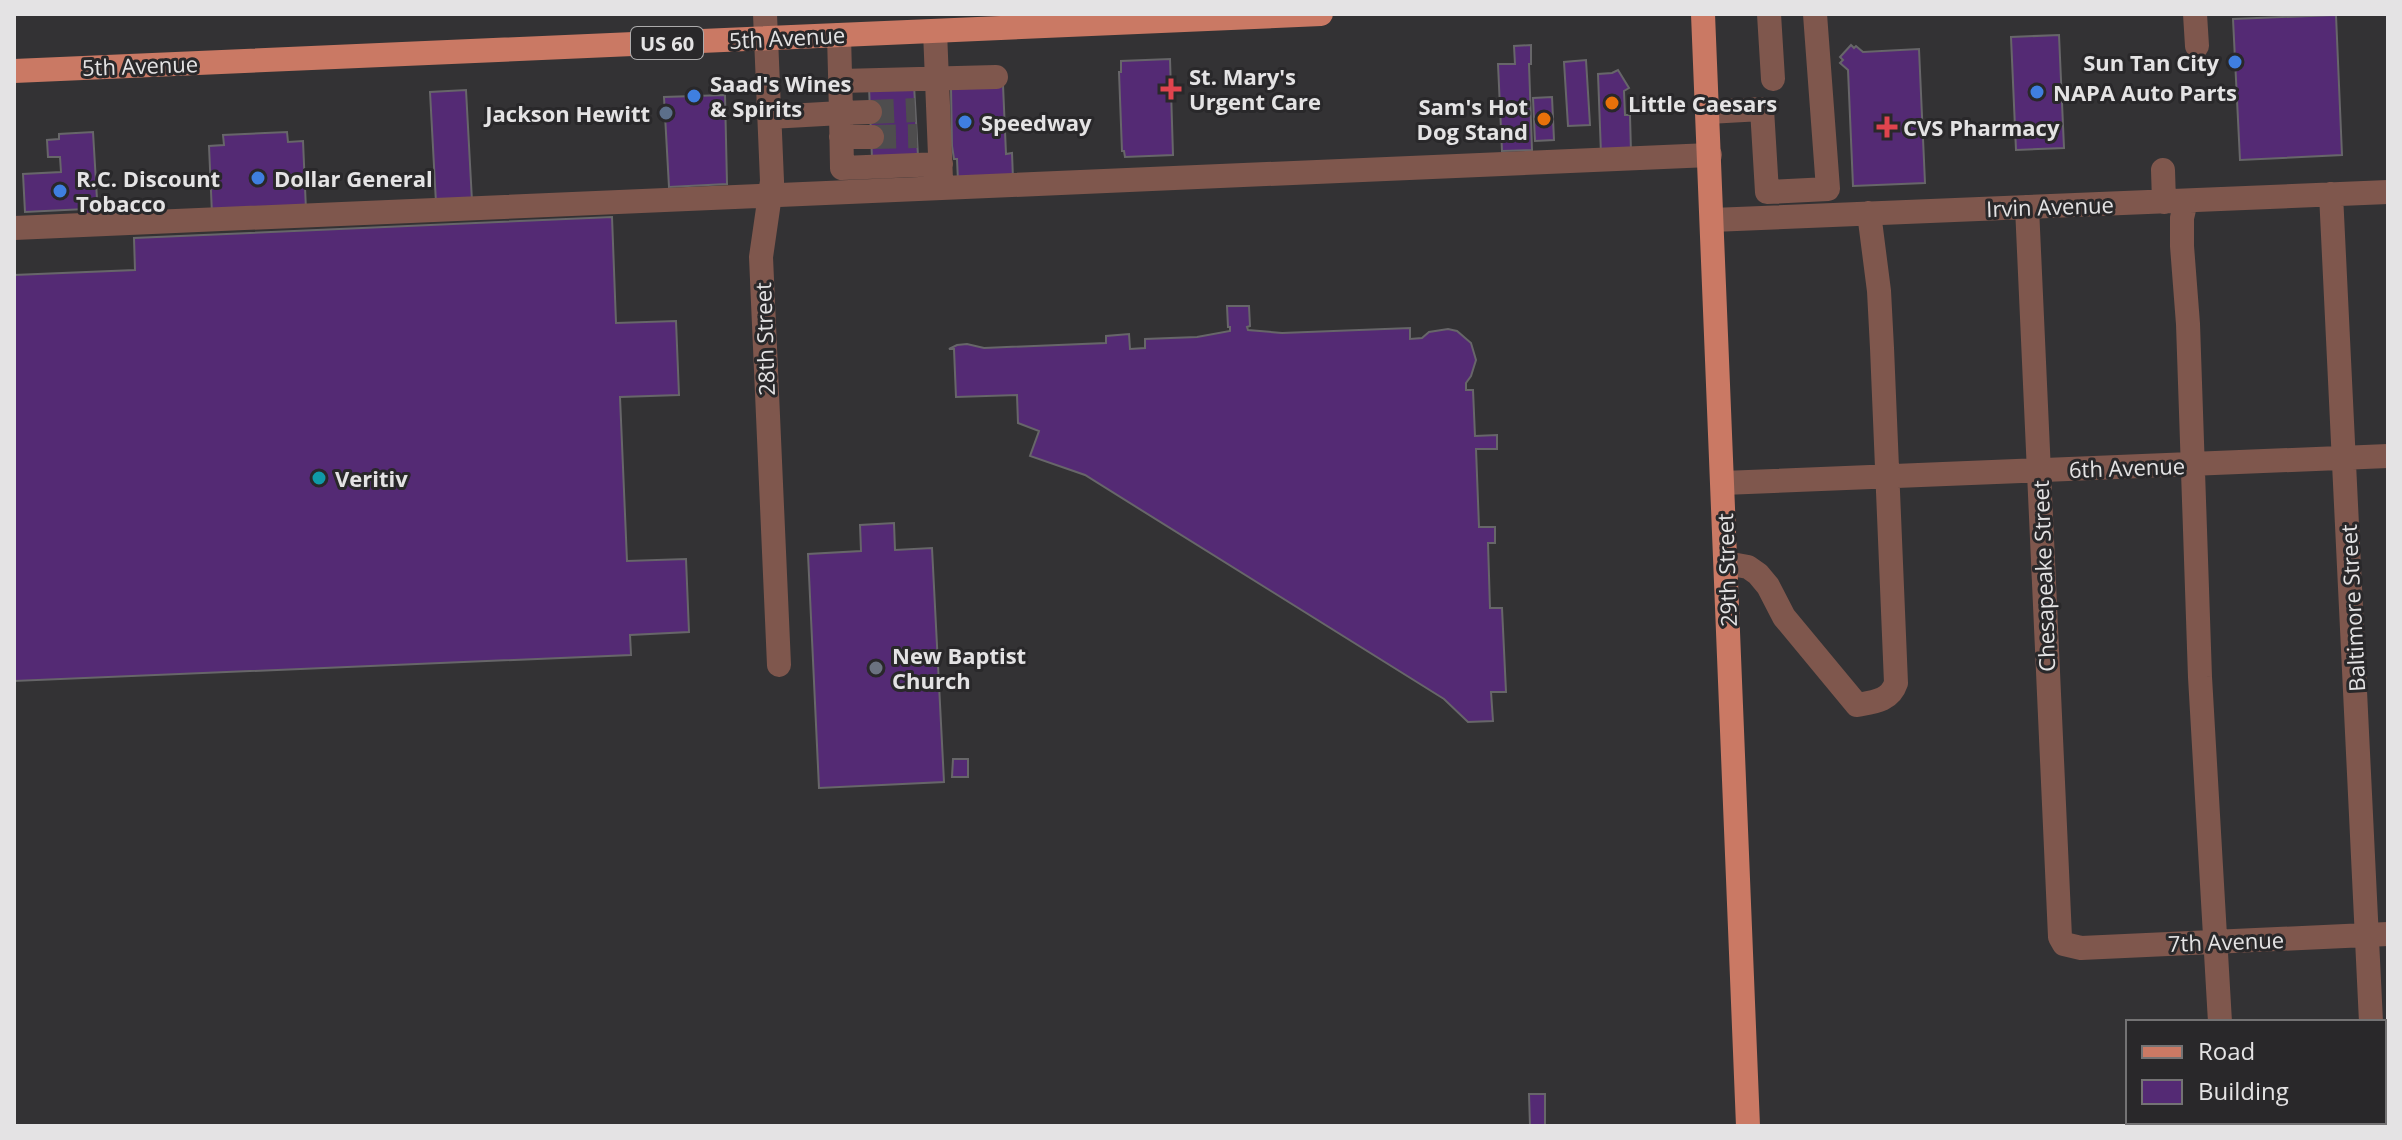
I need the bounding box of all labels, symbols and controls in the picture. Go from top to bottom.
street label: 5th Avenue [728,19,846,55]
road number: US 60 [631,27,703,59]
place label: Sun Tan City [2083,47,2219,77]
street label: 5th Avenue [81,48,199,82]
marker: Sun Tan City [2226,53,2244,71]
place label: St. Mary's Urgent Care [1189,61,1321,116]
place label: Saad's Wines & Spirits [710,68,852,123]
place label: NAPA Auto Parts [2053,77,2237,107]
marker: St. Mary's Urgent Care [1160,78,1182,100]
marker: NAPA Auto Parts [2028,83,2046,101]
marker: Saad's Wines & Spirits [685,87,703,105]
place label: Little Caesars [1628,88,1777,118]
place label: Sam's Hot Dog Stand [1417,91,1528,146]
marker: Little Caesars [1603,94,1621,112]
place label: Jackson Hewitt [483,98,650,128]
marker: Jackson Hewitt [657,104,675,122]
place label: Speedway [981,107,1092,137]
marker: Sam's Hot Dog Stand [1535,110,1553,128]
place label: CVS Pharmacy [1903,112,2060,142]
marker: Speedway [956,113,974,131]
marker: CVS Pharmacy [1878,118,1896,136]
place label: R.C. Discount Tobacco [76,163,220,218]
place label: Dollar General [274,163,433,193]
marker: Dollar General [249,169,267,187]
marker: R.C. Discount Tobacco [51,182,69,200]
street label: Irvin Avenue [1986,189,2114,223]
street label: 28th Street [747,282,781,396]
street label: 6th Avenue [2068,450,2186,484]
place label: Veritiv [335,463,408,493]
marker: Veritiv [310,469,328,487]
street label: Chesapeake Street [2025,480,2061,672]
street label: 29th Street [1709,513,1743,627]
street label: Baltimore Street [2333,523,2371,692]
place label: New Baptist Church [892,640,1026,695]
marker: New Baptist Church [867,659,885,677]
street label: 7th Avenue [2167,924,2285,958]
legend [2126,1020,2386,1124]
text: Road [2198,1034,2255,1067]
text: Building [2198,1074,2289,1107]

